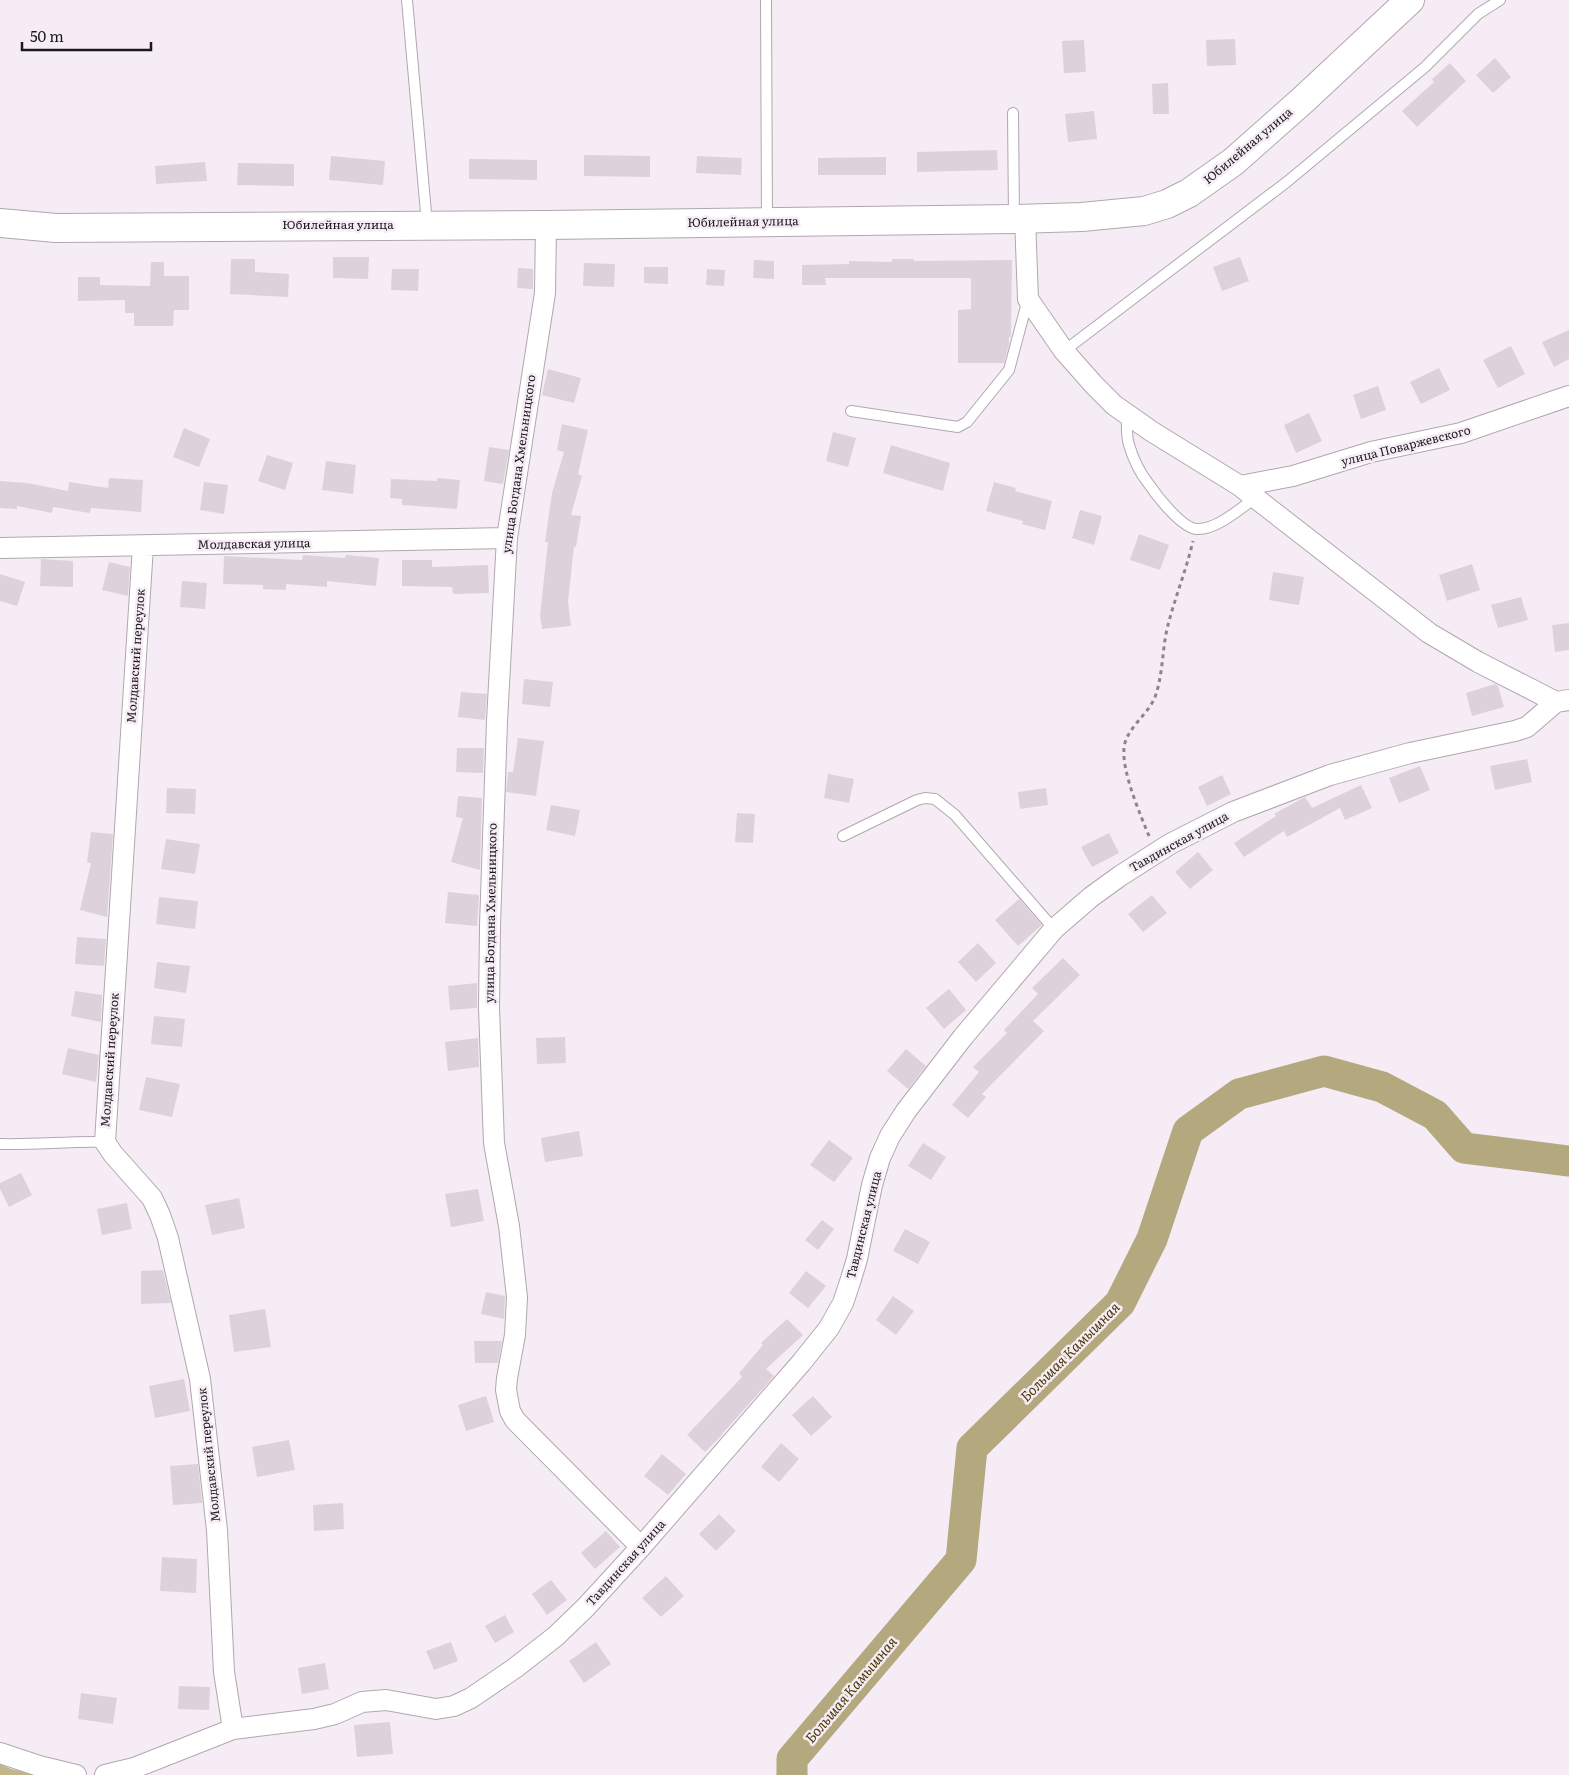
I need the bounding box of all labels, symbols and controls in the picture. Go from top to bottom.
scale bar [22,20,151,52]
text: 50 m [30,24,64,47]
street label: Юбилейная улица [1199,102,1296,188]
street label: Юбилейная улица [687,211,799,231]
street label: Юбилейная улица [282,215,394,233]
street label: улица Богдана Хмельницкого [497,373,539,554]
street label: улица Поваржевского [1339,420,1472,470]
street label: Молдавская улица [197,533,311,553]
street label: Молдавский переулок [121,588,149,724]
street label: Тавдинская улица [1126,806,1232,876]
street label: улица Богдана Хмельницкого [479,823,501,1003]
street label: Молдавский переулок [95,992,123,1128]
street label: Тавдинская улица [841,1168,885,1281]
water label: Большая Камышная [1015,1297,1124,1405]
street label: Молдавский переулок [192,1387,224,1523]
street label: Тавдинская улица [581,1515,669,1610]
water label: Большая Камышная [800,1631,901,1747]

